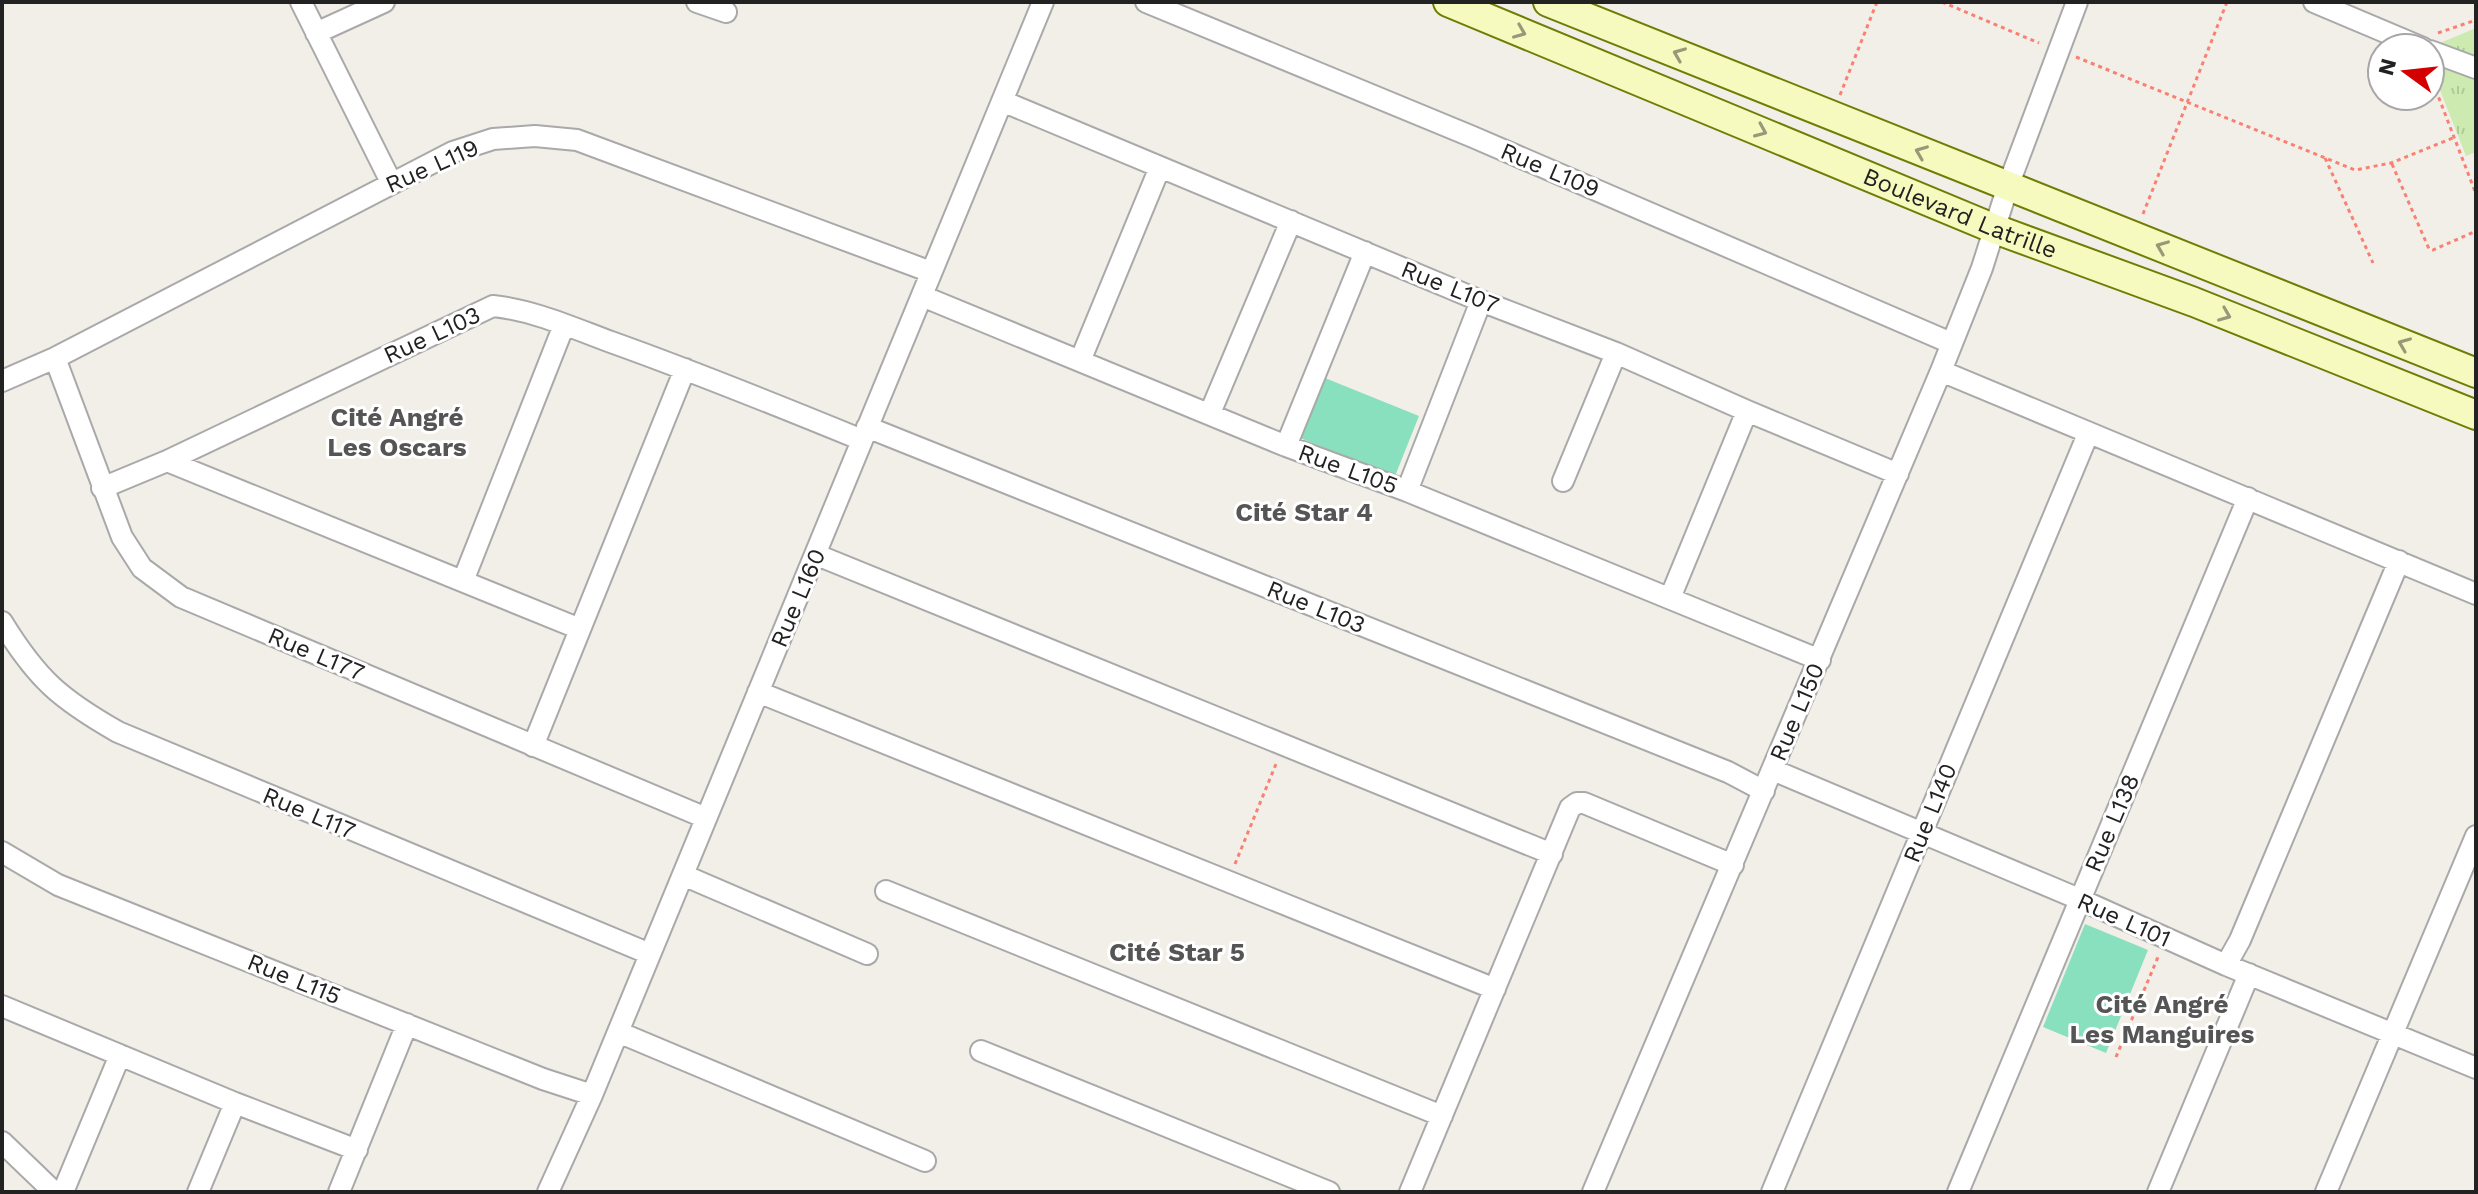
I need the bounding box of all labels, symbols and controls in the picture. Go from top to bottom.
one-way arrow [1512,22,1526,38]
north arrow [2366,32,2446,112]
one-way arrow [1673,48,1687,64]
text: N [2373,56,2401,78]
one-way arrow [1752,122,1767,138]
street label: Rue L119 [381,133,483,199]
street label: Rue L109 [1496,137,1604,203]
one-way arrow [1915,145,1929,161]
street label: Boulevard Latrille [1859,162,2061,265]
one-way arrow [2156,241,2170,257]
street label: Rue L107 [1397,255,1503,319]
street label: Rue L103 [379,300,485,370]
one-way arrow [2217,305,2231,321]
one-way arrow [2398,337,2412,354]
district label: Cité Angré Les Oscars [327,402,467,462]
street label: Rue L105 [1294,438,1402,500]
district label: Cité Star 4 [1235,497,1373,527]
street label: Rue L160 [765,544,831,652]
street label: Rue L103 [1263,575,1369,639]
street label: Rue L177 [264,621,368,687]
street label: Rue L150 [1764,659,1830,765]
street label: Rue L140 [1897,759,1963,867]
street label: Rue L138 [2079,770,2145,876]
street label: Rue L117 [258,781,360,845]
street label: Rue L101 [2073,887,2175,953]
district label: Cité Star 5 [1109,937,1245,967]
street label: Rue L115 [243,948,345,1010]
district label: Cité Angré Les Manguires [2070,989,2255,1049]

